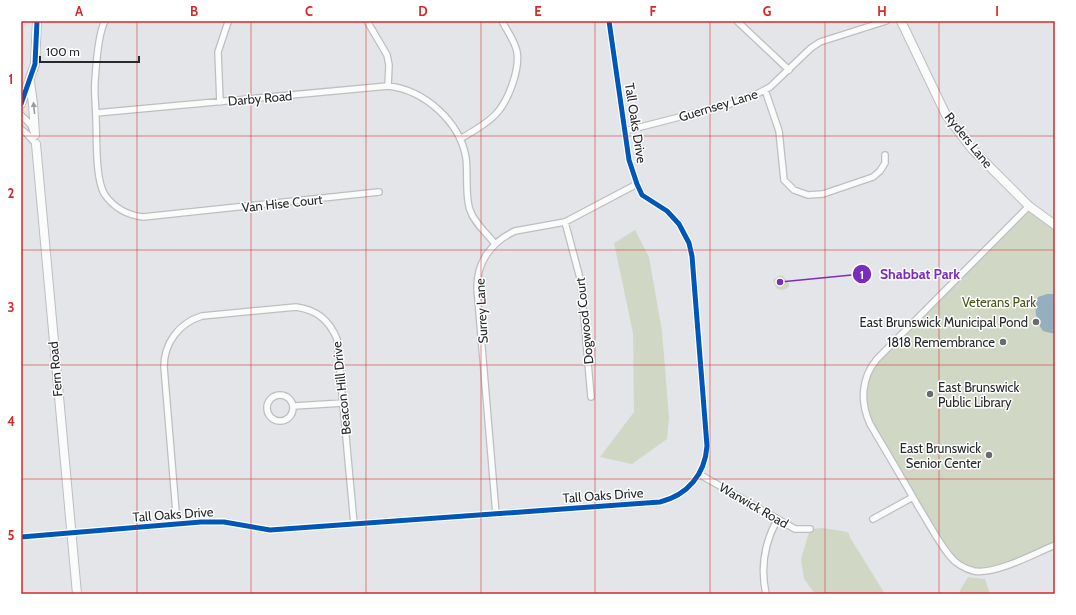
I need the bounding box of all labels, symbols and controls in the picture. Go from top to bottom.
text: A [75,3,84,19]
text: B [190,3,198,19]
text: C [305,3,313,19]
text: D [418,3,428,19]
text: E [534,3,542,19]
text: F [650,3,657,19]
text: G [763,3,772,19]
text: H [877,3,887,19]
text: I [995,3,999,19]
scale bar [40,38,139,64]
text: 100 m [46,44,80,59]
text: 1 [9,71,13,87]
street label: Tall Oaks Drive [622,82,650,165]
street label: Guernsey Lane [677,85,760,125]
street label: Darby Road [227,87,293,109]
one-way arrow [30,102,37,114]
street label: Ryders Lane [942,109,997,171]
text: 2 [8,185,15,201]
street label: Van Hise Court [241,191,324,215]
callout: Shabbat Park [852,261,968,287]
text: Shabbat Park [880,265,960,283]
text: 1 [860,267,864,282]
street label: Dogwood Court [571,276,597,365]
street label: Surrey Lane [471,278,491,344]
park label: Veterans Park [962,294,1036,310]
text: 3 [7,299,15,315]
place label: East Brunswick Municipal Pond [860,314,1028,330]
marker: East Brunswick Municipal Pond [1031,317,1041,327]
place label: 1818 Remembrance [887,334,995,350]
marker: 1818 Remembrance [998,337,1008,347]
street label: Beacon Hill Drive [328,340,354,436]
street label: Fern Road [45,341,65,397]
place label: East Brunswick Public Library [938,379,1019,410]
marker: East Brunswick Public Library [925,389,935,399]
text: 4 [7,413,15,429]
place label: East Brunswick Senior Center [900,440,982,471]
marker: East Brunswick Senior Center [984,450,994,460]
street label: Warwick Road [717,479,791,531]
street label: Tall Oaks Drive [562,484,644,506]
street label: Tall Oaks Drive [132,503,214,525]
text: 5 [8,527,15,543]

